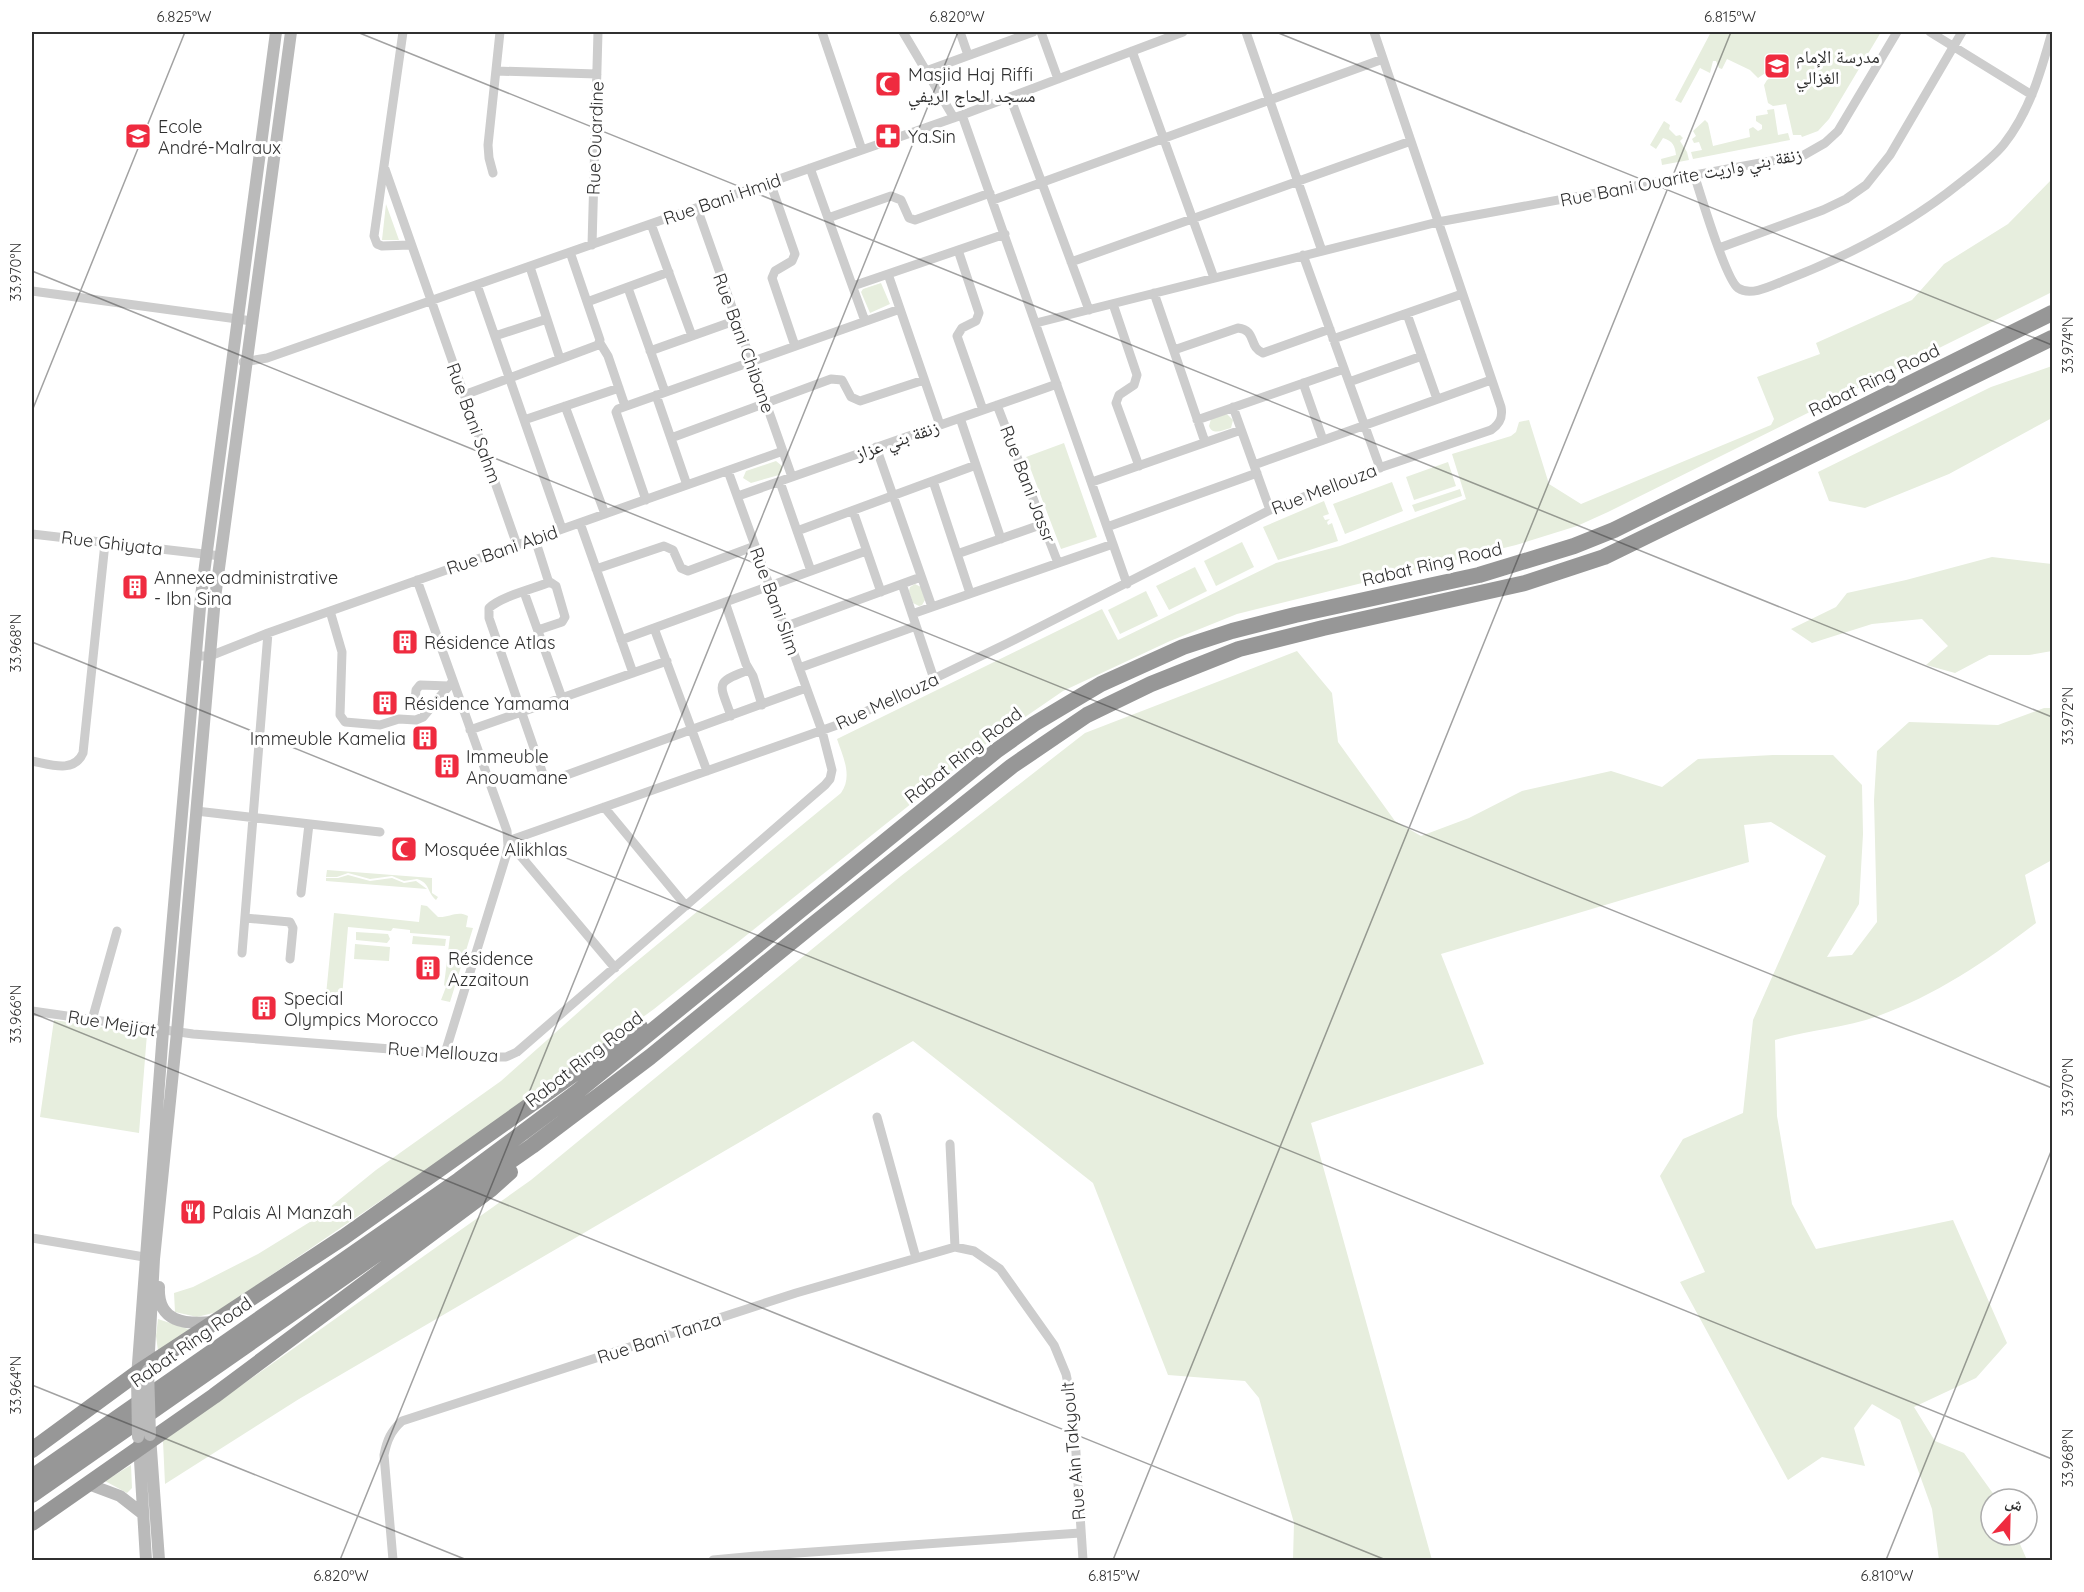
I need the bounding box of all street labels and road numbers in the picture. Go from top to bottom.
street label: Rue Ouardine [582,81,608,195]
street label: Rue Bani Ouarite زنقة بني واريت [1558,142,1805,215]
street label: Rue Bani Hmid [660,168,784,230]
street label: Rue Bani Chibane [708,270,780,416]
street label: Rabat Ring Road [1805,338,1943,422]
street label: Rue Bani Sahm [442,360,506,486]
street label: زنقة بني عزاز [851,415,943,469]
street label: Rue Bani Jassr [995,422,1061,546]
street label: Rue Mellouza [1268,458,1380,520]
street label: Rue Bani Abid [443,520,561,580]
street label: Rue Ghiyata [60,525,164,561]
street label: Rabat Ring Road [1360,537,1504,591]
street label: Rue Bani Slim [745,544,805,658]
street label: Rue Mellouza [832,667,942,735]
street label: Rabat Ring Road [900,702,1026,808]
street label: Rue Mejjat [66,1005,158,1041]
street label: Rabat Ring Road [521,1006,647,1112]
street label: Rue Mellouza [387,1037,499,1067]
street label: Rabat Ring Road [126,1292,256,1392]
street label: Rue Bani Tanza [594,1307,724,1369]
street label: Rue Ain Takyoult [1055,1381,1091,1521]

